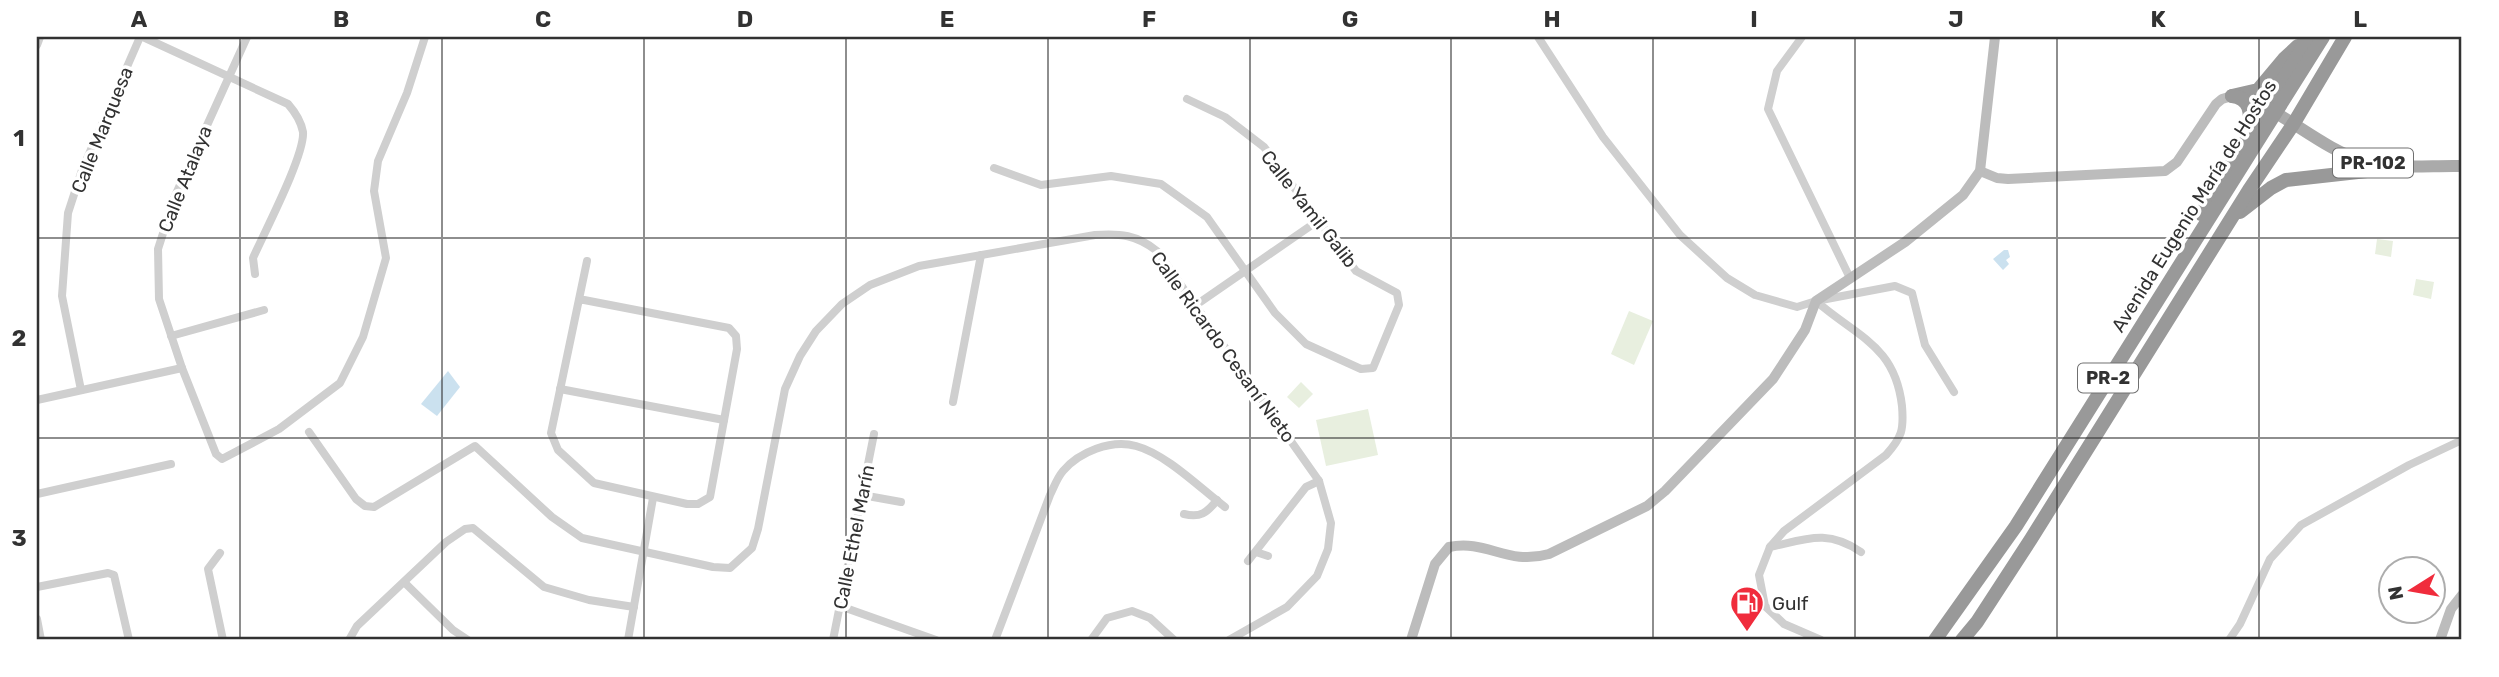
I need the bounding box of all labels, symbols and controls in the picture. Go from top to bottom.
text: A [131,5,148,33]
text: B [333,5,349,33]
text: C [535,5,551,33]
text: D [737,5,753,33]
text: E [940,5,954,33]
text: F [1142,5,1156,33]
text: G [1342,5,1358,33]
text: H [1543,5,1561,33]
text: I [1750,5,1758,33]
text: J [1948,5,1964,33]
text: K [2150,5,2166,33]
text: L [2353,5,2367,33]
street label: Calle Marquesa [66,64,138,196]
street label: Avenida Eugenio María de Hostos [2107,76,2281,336]
street label: Calle Atalaya [153,122,217,236]
text: 1 [13,124,25,152]
street label: Calle Yamil Galib [1256,146,1362,272]
road number: PR-102 [2333,148,2413,178]
street label: Calle Ricardo Cesaní Nieto [1146,247,1300,447]
text: 2 [12,324,26,352]
road number: PR-2 [2078,364,2138,392]
street label: Calle Ethel Marín [829,463,879,611]
text: 3 [11,524,27,552]
north arrow [2376,554,2446,624]
fuel station icon: Gulf [1728,584,1766,633]
text: N [2383,584,2408,602]
place label: Gulf [1772,592,1809,615]

